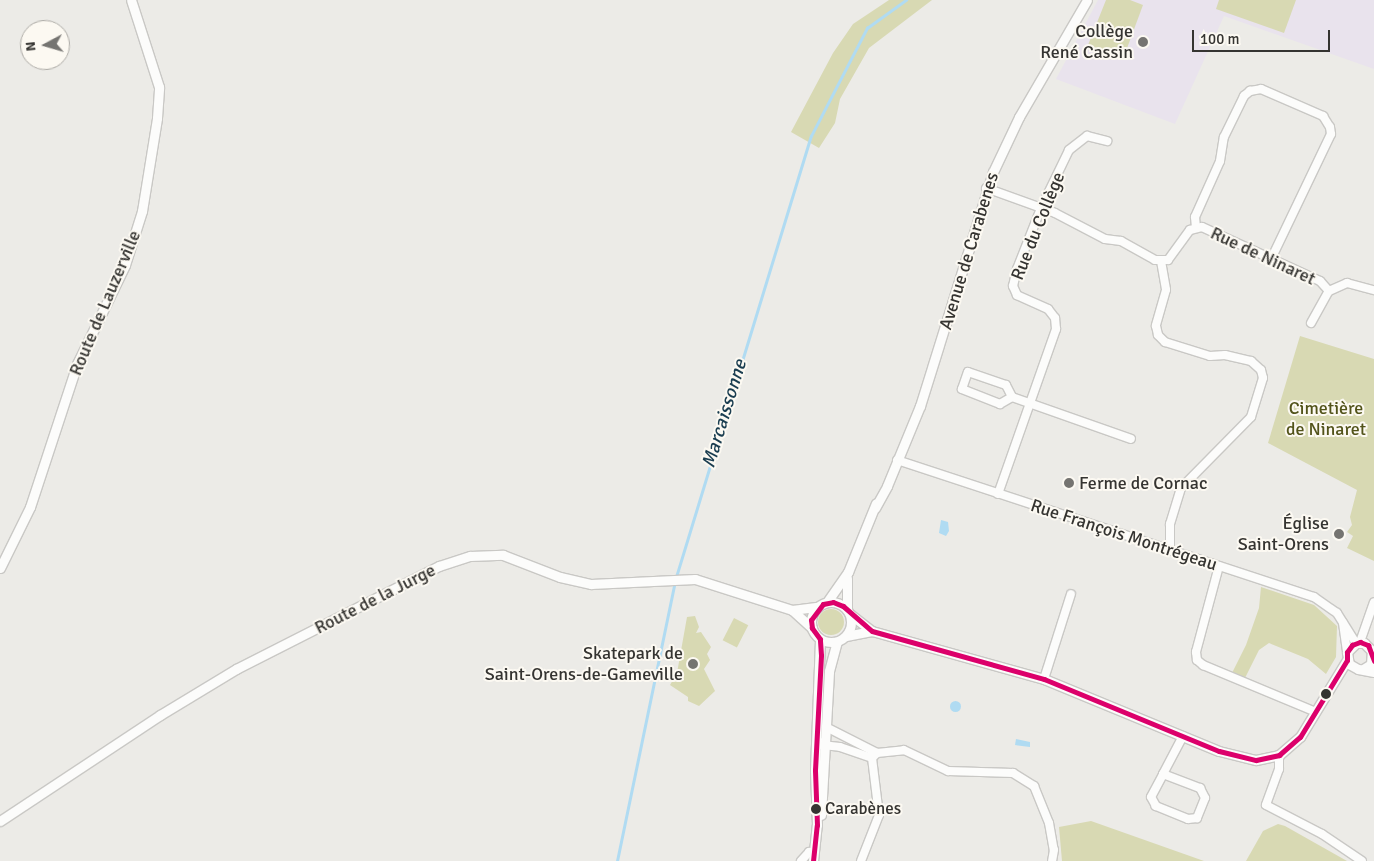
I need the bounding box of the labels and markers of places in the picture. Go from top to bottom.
place label: Collège René Cassin [1040,21,1133,64]
marker: Collège René Cassin [1137,36,1149,48]
place label: Ferme de Cornac [1079,472,1207,494]
marker: Ferme de Cornac [1063,477,1075,489]
place label: Église Saint-Orens [1238,513,1329,556]
marker: Église Saint-Orens [1333,528,1345,540]
place label: Skatepark de Saint-Orens-de-Gameville [485,643,683,686]
marker: Skatepark de Saint-Orens-de-Gameville [687,658,699,670]
unlabelled marker [1321,689,1331,699]
place label: Carabènes [825,799,901,819]
marker: Carabènes [811,804,821,814]

